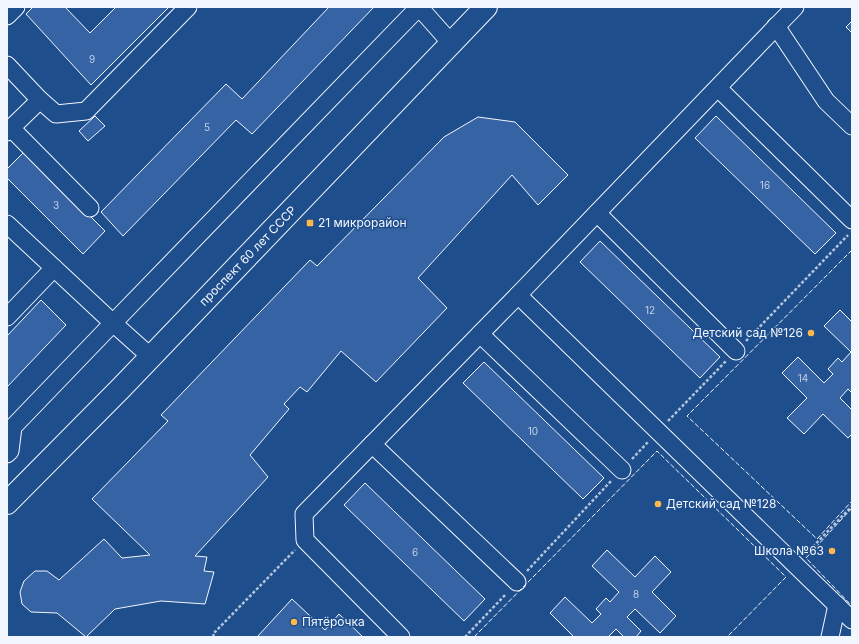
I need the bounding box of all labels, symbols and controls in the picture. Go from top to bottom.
house number: 9 [89,53,95,65]
house number: 5 [204,121,210,133]
house number: 16 [760,179,770,191]
house number: 3 [53,199,59,211]
street label: проспект 60 лет СССР [196,202,300,309]
place label: 21 микрорайон [318,215,407,230]
marker: 21 микрорайон [305,218,315,228]
house number: 12 [645,304,655,316]
place label: Детский сад №126 [692,325,803,340]
marker: Детский сад №126 [806,328,816,338]
house number: 14 [798,372,808,384]
house number: 10 [528,425,538,437]
place label: Детский сад №128 [666,496,777,511]
marker: Детский сад №128 [653,499,663,509]
place label: Школа №63 [754,543,824,558]
house number: 6 [412,546,418,558]
marker: Школа №63 [827,546,837,556]
house number: 8 [633,588,639,600]
place label: Пятёрочка [302,614,365,629]
marker: Пятёрочка [289,617,299,627]

